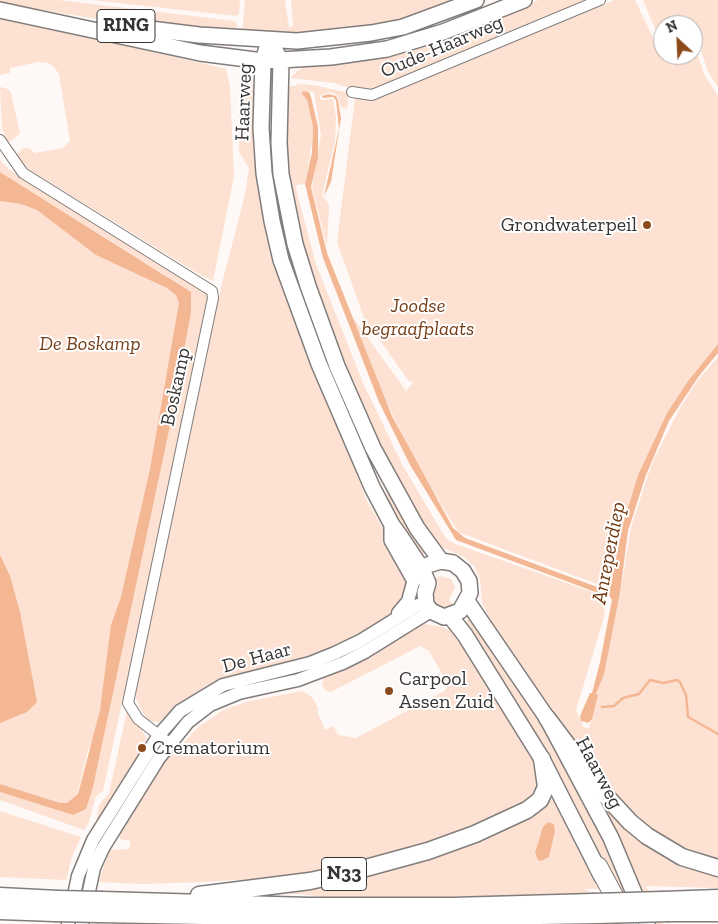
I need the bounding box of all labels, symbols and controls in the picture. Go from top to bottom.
road number: RING [97,10,155,42]
street label: Oude-Haarweg [377,10,507,84]
north arrow [653,15,703,65]
text: N [663,17,680,37]
street label: Haarweg [231,63,257,141]
place label: Grondwaterpeil [501,213,637,237]
marker: Grondwaterpeil [641,219,653,231]
park label: Joodse begraafplaats [362,294,474,341]
park label: De Boskamp [39,332,141,356]
street label: Boskamp [156,346,196,428]
water label: Anreperdiep [587,500,631,606]
street label: De Haar [220,637,294,679]
place label: Carpool Assen Zuid [399,667,494,714]
marker: Carpool Assen Zuid [383,685,395,697]
street label: Haarweg [570,733,628,813]
place label: Crematorium [152,736,270,760]
marker: Crematorium [136,742,148,754]
road number: N33 [322,858,366,891]

